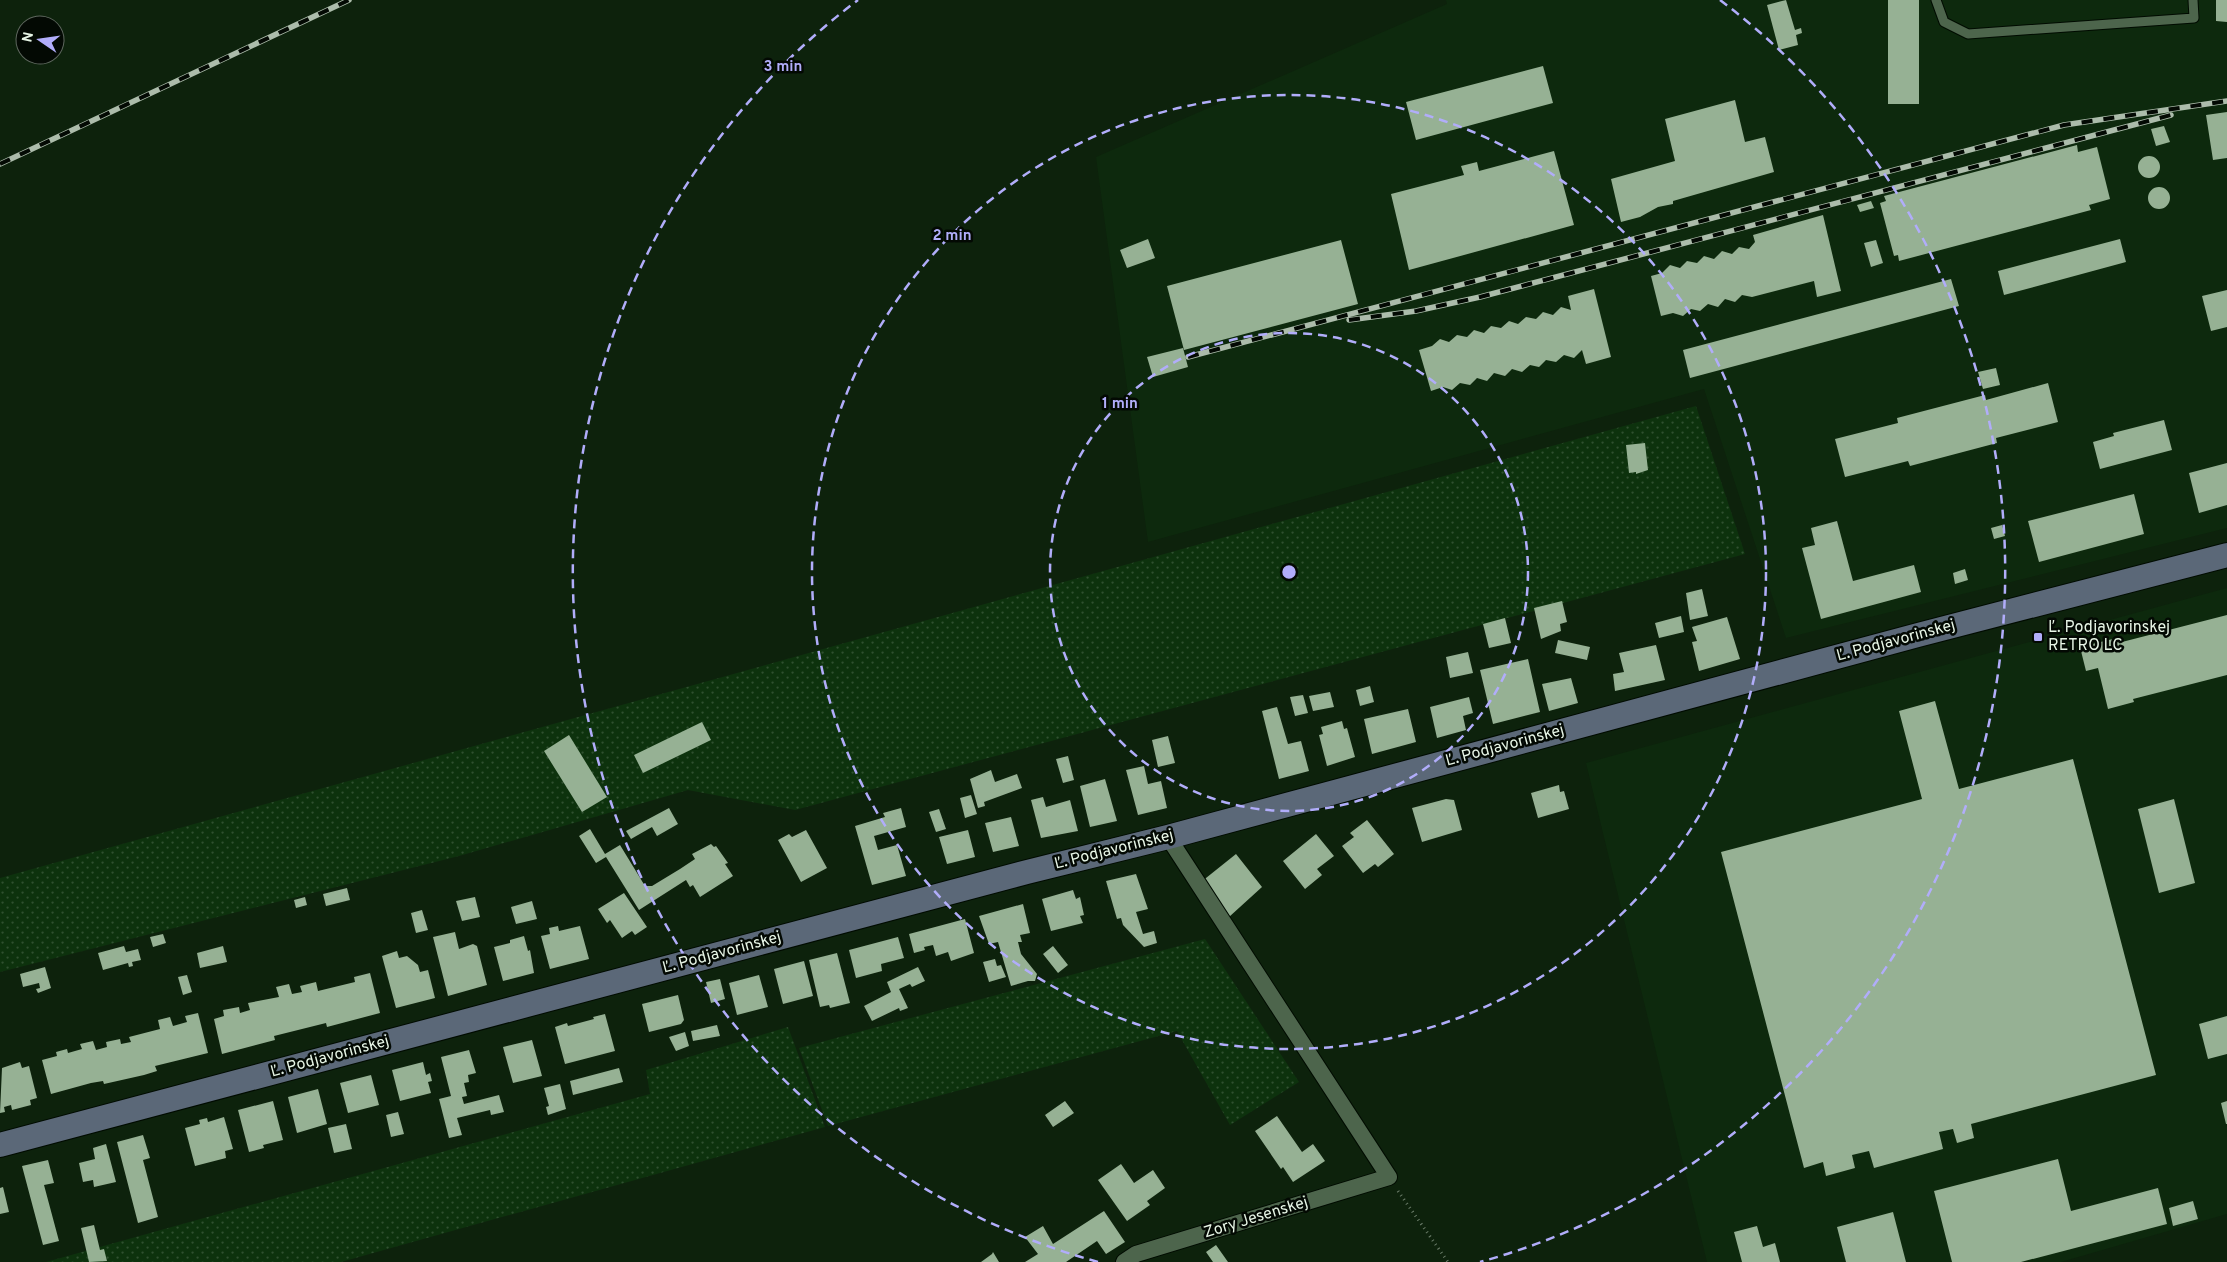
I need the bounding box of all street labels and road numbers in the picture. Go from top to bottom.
street label: Ľ. Podjavorinskej [1834,616,1958,666]
street label: Ľ. Podjavorinskej [1443,721,1567,771]
street label: Ľ. Podjavorinskej [1052,826,1176,874]
street label: Ľ. Podjavorinskej [660,928,784,978]
street label: Ľ. Podjavorinskej [268,1032,392,1082]
street label: Zory Jesenskej [1201,1193,1311,1243]

